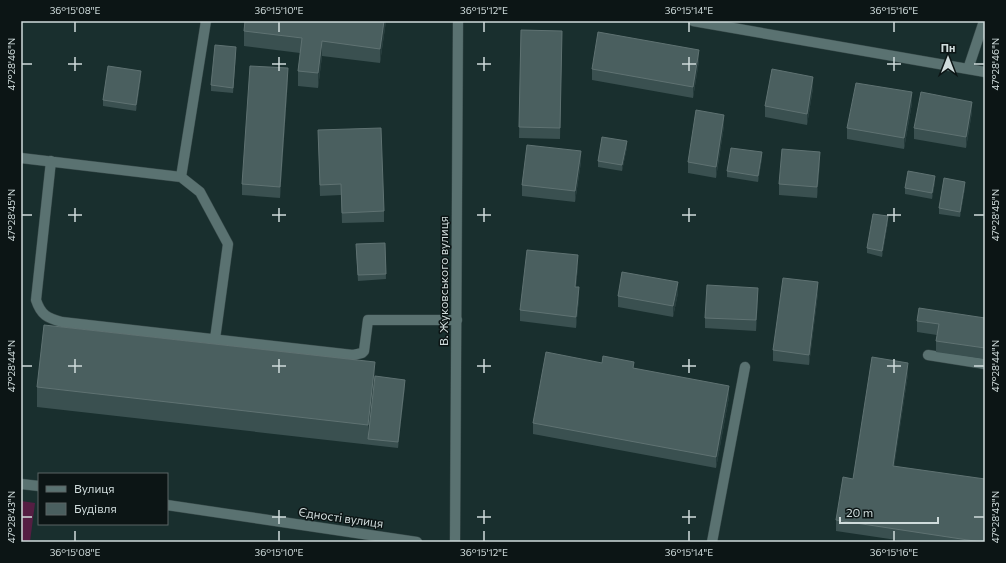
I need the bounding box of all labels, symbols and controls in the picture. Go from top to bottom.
text: 36°15'08"E [50,4,100,16]
text: 36°15'10"E [255,4,304,16]
text: 36°15'12"E [460,4,508,16]
text: 36°15'14"E [665,4,713,16]
text: 36°15'16"E [870,4,918,16]
text: 47°28'46"N [5,38,17,90]
north arrow [928,38,968,78]
text: 47°28'46"N [989,38,1001,90]
text: Пн [941,41,955,54]
text: 47°28'45"N [5,189,17,241]
text: 47°28'45"N [989,189,1001,241]
street label: В. Жуковського вулиця [436,216,450,346]
text: 47°28'44"N [5,340,17,392]
text: 47°28'44"N [989,340,1001,392]
legend [38,473,168,525]
text: Вулиця [74,481,115,495]
text: 47°28'43"N [5,491,17,543]
text: 47°28'43"N [989,491,1001,543]
scale bar [840,499,938,525]
text: Будівля [74,501,117,515]
street label: Єдності вулиця [298,504,384,530]
text: 20 m [846,505,873,519]
text: 36°15'08"E [50,546,100,558]
text: 36°15'10"E [255,546,304,558]
text: 36°15'12"E [460,546,508,558]
text: 36°15'14"E [665,546,713,558]
text: 36°15'16"E [870,546,918,558]

